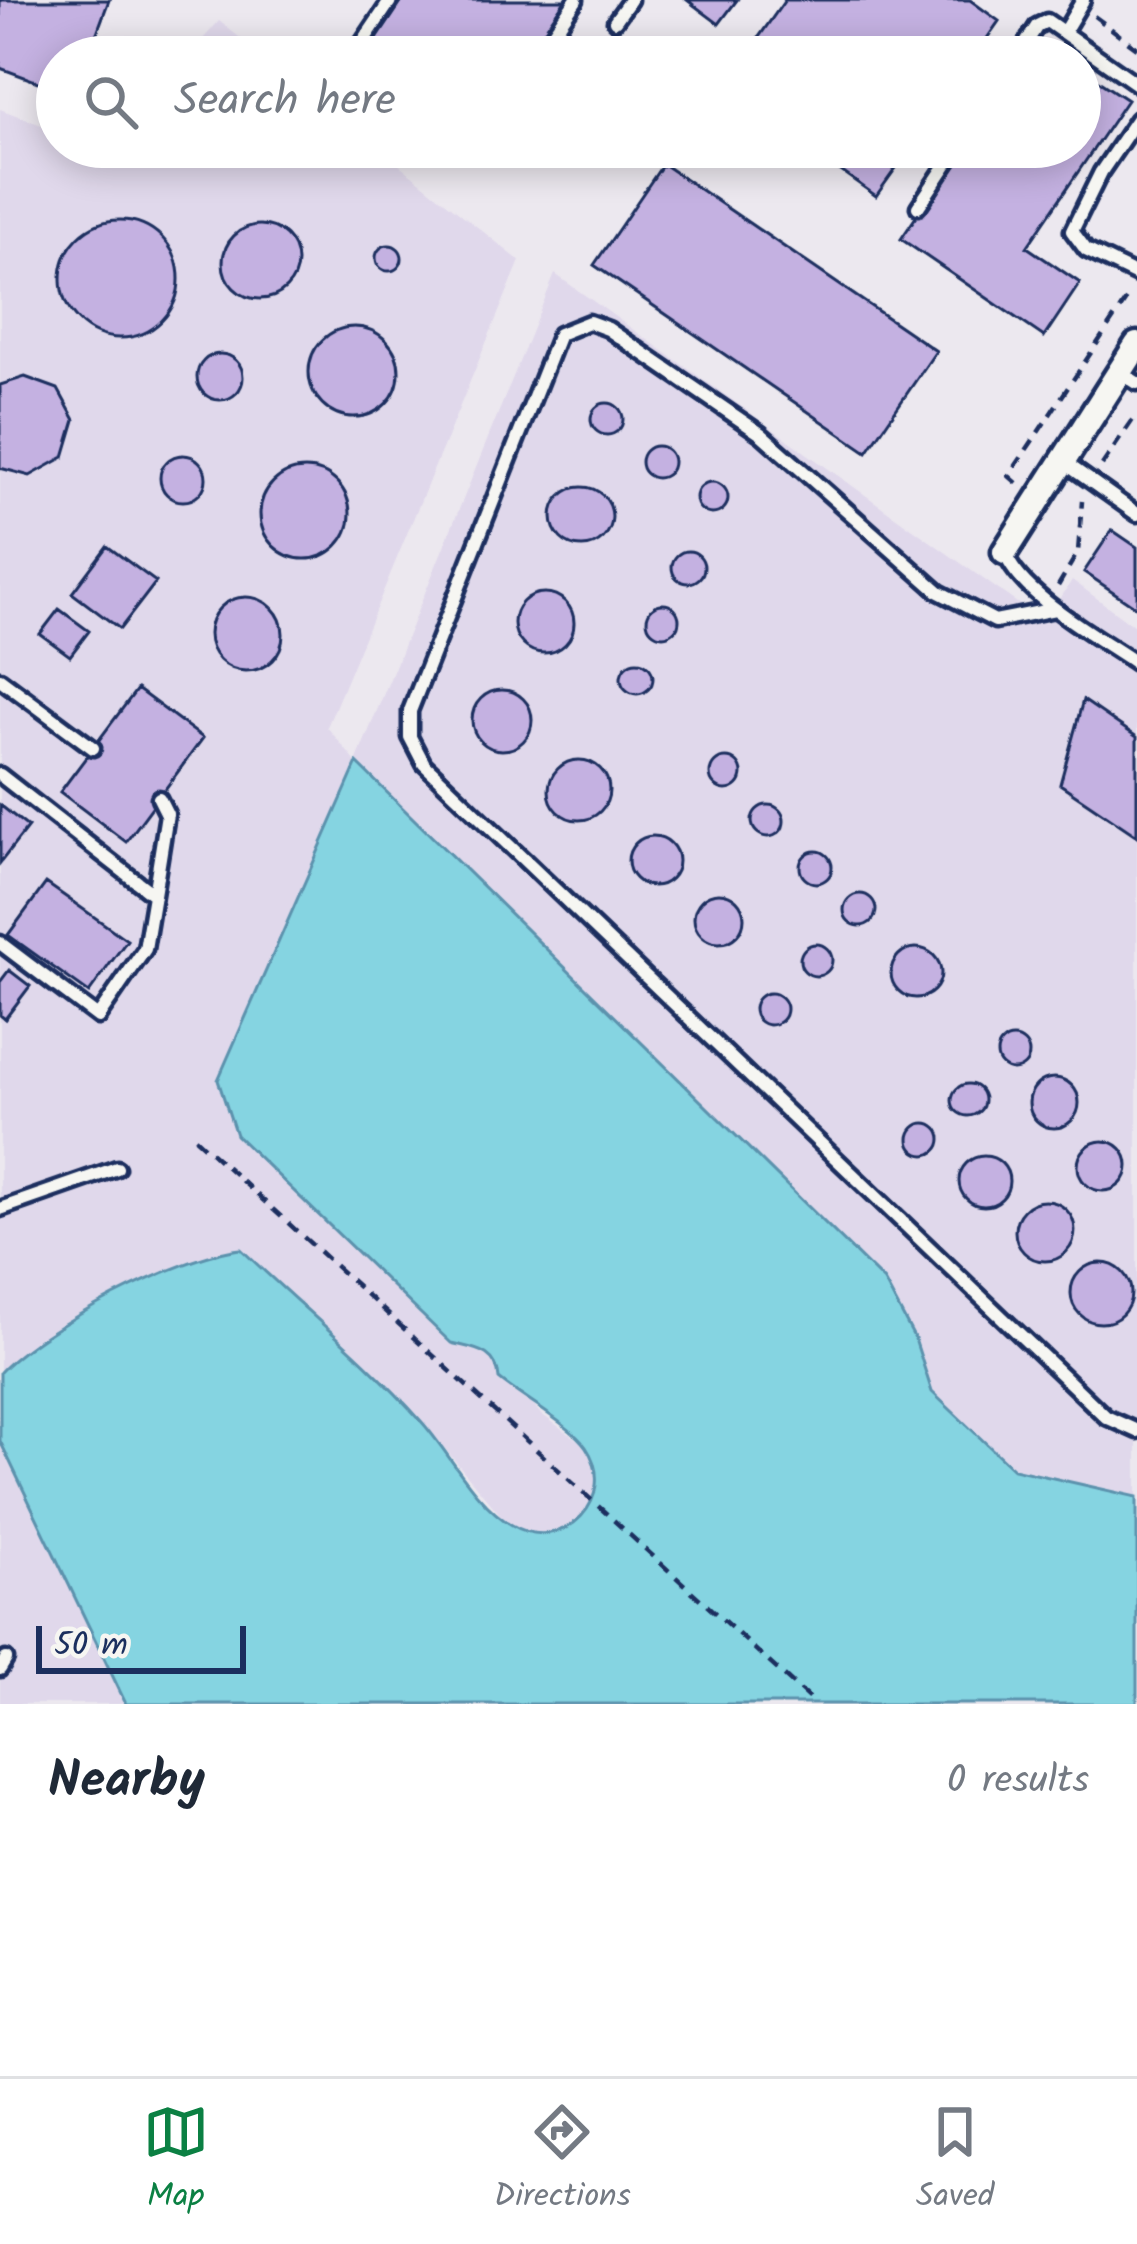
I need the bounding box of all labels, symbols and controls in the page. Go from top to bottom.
search box [36,36,1101,168]
text: Search here [174,66,396,138]
icon: search [78,69,144,135]
scale bar [36,1620,246,1673]
text: 50 m [54,1620,128,1673]
text: Nearby [48,1742,205,1823]
text: 0 results [947,1751,1089,1813]
tab: Map [143,2099,209,2224]
tab: Directions [494,2099,631,2224]
tab: Saved [916,2099,994,2224]

